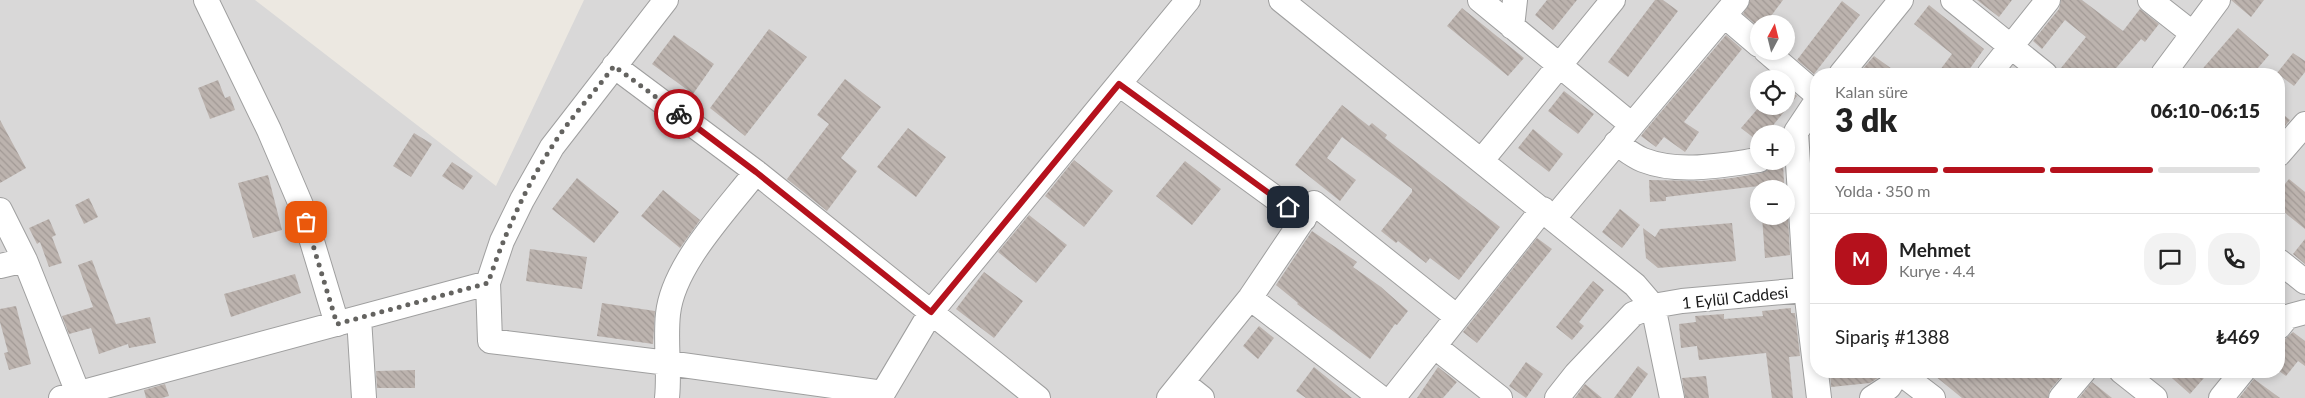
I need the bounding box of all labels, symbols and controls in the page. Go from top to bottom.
north arrow [1750,15,1795,60]
map controls [1750,15,1795,225]
button: locate [1750,70,1795,115]
text: Kalan süre [1835,82,1908,101]
courier [654,89,704,139]
text: 06:10–06:15 [2151,99,2260,122]
icon: bike [665,100,693,128]
text: 3 dk [1835,100,1897,139]
button: + [1750,125,1795,170]
button: − [1750,180,1795,225]
text: Yolda · 350 m [1835,181,1930,200]
pin [1267,186,1309,228]
icon: home [1274,193,1302,221]
pin [285,201,327,243]
icon: bag [292,208,320,236]
button: chat [2144,233,2196,285]
button: phone [2208,233,2260,285]
text: Mehmet [1899,238,1971,261]
text: M [1852,247,1870,270]
text: Kurye · 4.4 [1899,261,1975,280]
street label: 1 Eylül Caddesi [1681,282,1789,312]
text: Sipariş #1388 [1835,325,1950,348]
text: ₺469 [2216,325,2260,348]

